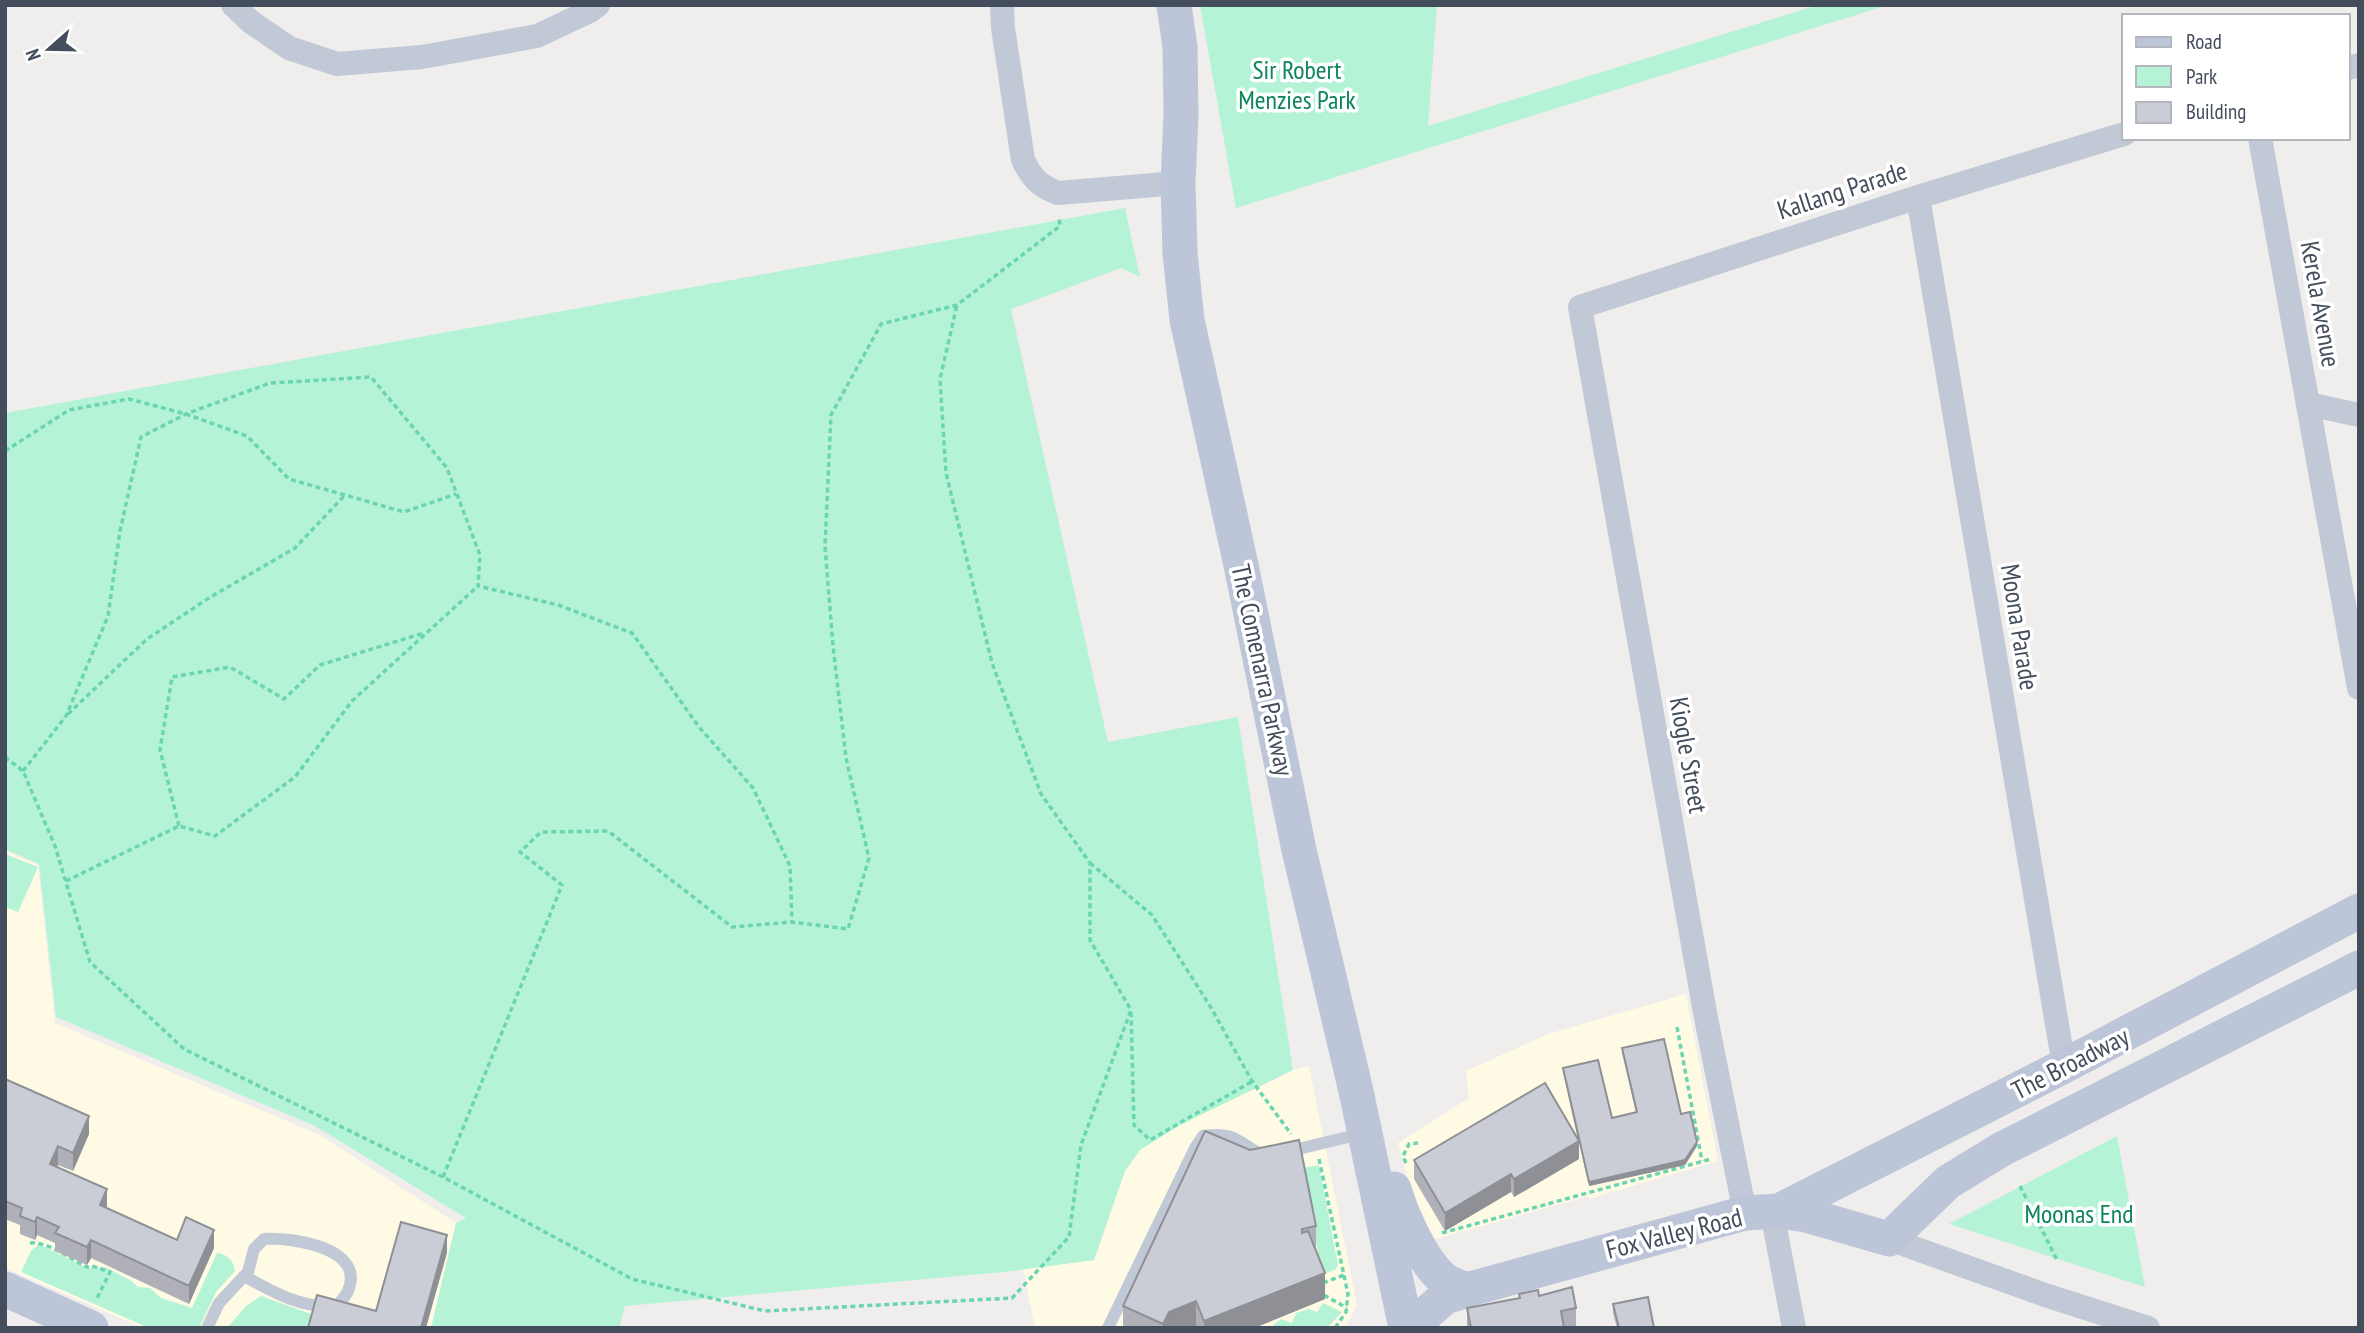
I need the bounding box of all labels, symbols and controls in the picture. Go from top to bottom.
north arrow [14,14,84,84]
legend [2122,14,2350,140]
text: Road [2186,28,2222,55]
text: N [20,46,46,64]
park label: Sir Robert Menzies Park [1238,53,1356,116]
text: Park [2186,63,2217,90]
text: Building [2186,98,2246,125]
street label: Kallang Parade [1773,154,1911,226]
street label: Kerela Avenue [2294,238,2348,370]
street label: The Comenarra Parkway [1224,561,1302,779]
street label: Moona Parade [1994,562,2046,692]
street label: Kiogle Street [1663,694,1715,816]
street label: The Broadway [2006,1019,2134,1107]
park label: Moonas End [2025,1197,2133,1230]
street label: Fox Valley Road [1603,1200,1745,1266]

